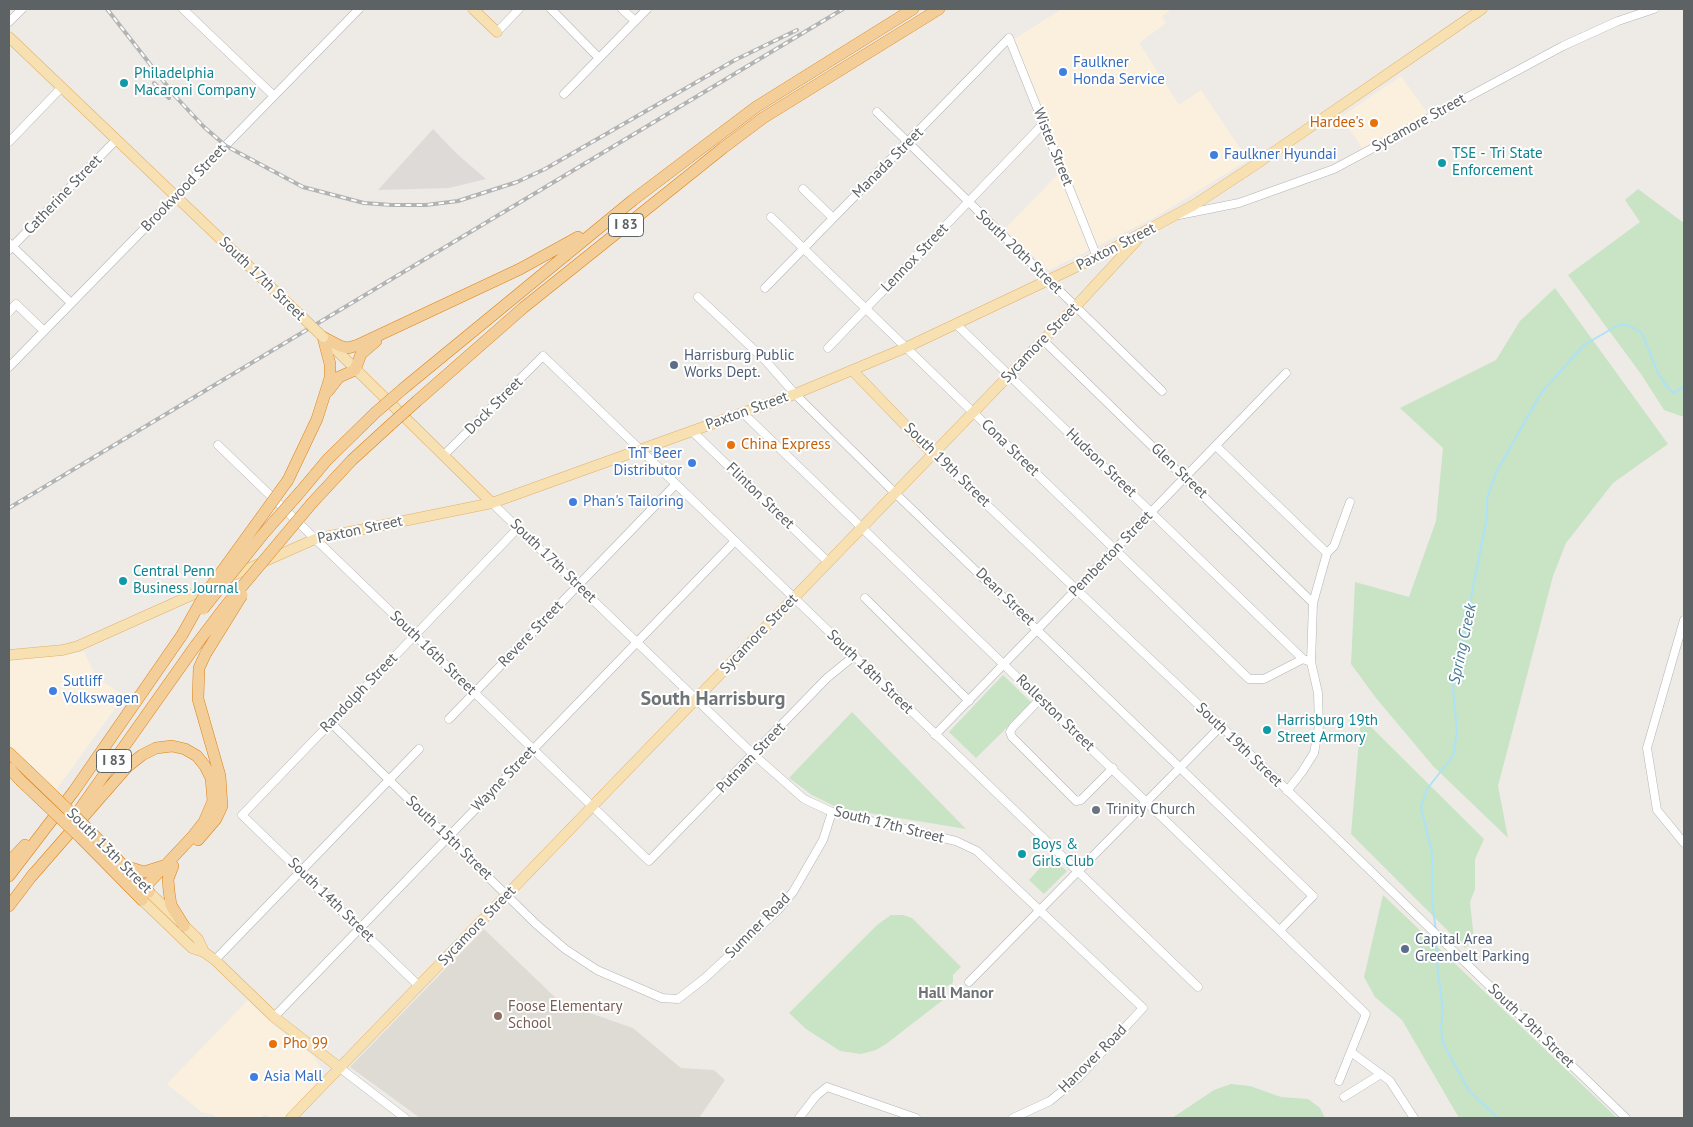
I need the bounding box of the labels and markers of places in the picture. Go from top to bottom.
place label: Faulkner Honda Service [1073,54,1165,89]
place label: Philadelphia Macaroni Company [134,65,256,100]
marker: Faulkner Honda Service [1057,66,1069,78]
marker: Philadelphia Macaroni Company [118,77,130,89]
place label: Hardee's [1310,114,1364,132]
marker: Hardee's [1368,117,1380,129]
place label: TSE - Tri State Enforcement [1452,145,1543,180]
place label: Faulkner Hyundai [1224,146,1337,164]
marker: Faulkner Hyundai [1208,149,1220,161]
marker: TSE - Tri State Enforcement [1436,157,1448,169]
place label: Harrisburg Public Works Dept. [684,347,795,382]
marker: Harrisburg Public Works Dept. [668,359,680,371]
place label: China Express [741,436,831,454]
marker: China Express [725,439,737,451]
place label: TnT Beer Distributor [613,445,682,480]
marker: TnT Beer Distributor [686,457,698,469]
place label: Phan's Tailoring [583,493,684,511]
marker: Phan's Tailoring [567,496,579,508]
place label: Central Penn Business Journal [133,563,238,598]
marker: Central Penn Business Journal [117,575,129,587]
place label: Sutliff Volkswagen [63,673,139,708]
marker: Sutliff Volkswagen [47,685,59,697]
place label: Harrisburg 19th Street Armory [1277,712,1378,747]
marker: Harrisburg 19th Street Armory [1261,724,1273,736]
place label: Trinity Church [1106,801,1195,819]
marker: Trinity Church [1090,804,1102,816]
place label: Boys & Girls Club [1032,836,1094,871]
marker: Boys & Girls Club [1016,848,1028,860]
place label: Capital Area Greenbelt Parking [1415,931,1530,966]
marker: Capital Area Greenbelt Parking [1399,943,1411,955]
place label: Foose Elementary School [508,998,622,1033]
marker: Foose Elementary School [492,1010,504,1022]
place label: Pho 99 [283,1035,328,1053]
marker: Pho 99 [267,1038,279,1050]
place label: Asia Mall [264,1068,323,1086]
marker: Asia Mall [248,1071,260,1083]

